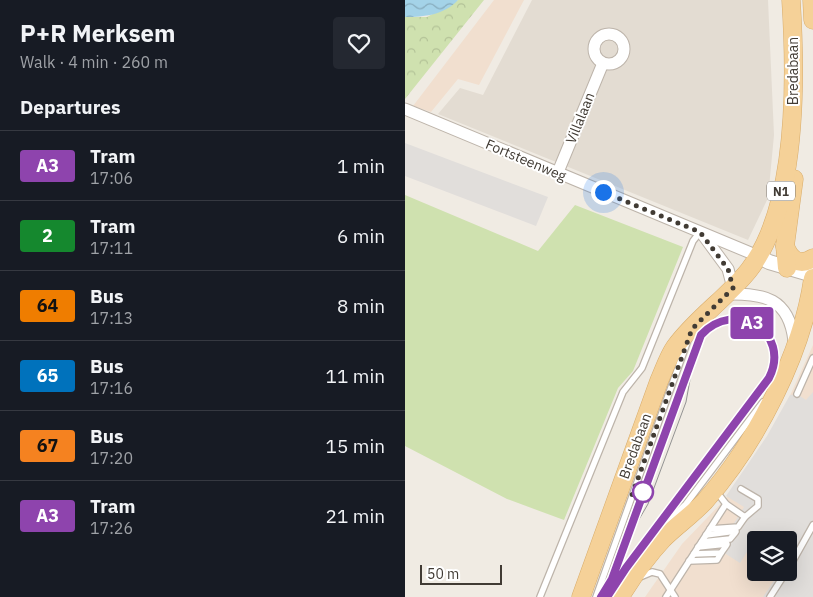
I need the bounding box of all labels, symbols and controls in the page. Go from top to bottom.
text: P+R Merksem [20,17,175,49]
button: heart [333,17,385,69]
street label: Bredabaan [784,37,802,105]
text: Walk · 4 min · 260 m [20,52,168,72]
street label: Villalaan [562,90,598,146]
text: Departures [20,95,120,119]
street label: Fortsteenweg [483,135,570,185]
text: Tram [90,144,135,168]
text: A3 [36,154,59,177]
text: 1 min [337,154,385,178]
text: 17:06 [90,168,133,188]
your location [591,180,616,205]
road number: N1 [767,182,795,200]
text: Tram [90,214,135,238]
text: 2 [42,224,53,247]
text: 6 min [337,224,385,248]
text: 17:11 [90,238,133,258]
text: Bus [90,284,124,308]
text: 64 [37,294,58,317]
text: 8 min [337,294,385,318]
line badge: A3 [729,307,775,339]
text: 17:13 [90,308,133,328]
text: A3 [740,311,764,334]
text: Bus [90,354,124,378]
text: 65 [37,364,58,387]
text: 11 min [326,364,385,388]
text: 17:16 [90,378,133,398]
street label: Bredabaan [615,411,655,481]
text: Bus [90,424,124,448]
text: 67 [37,434,58,457]
text: 15 min [326,434,385,458]
text: 17:20 [90,448,133,468]
unlabelled marker [632,481,654,503]
text: Tram [90,494,135,518]
text: A3 [36,504,59,527]
text: 21 min [326,504,385,528]
text: 17:26 [90,518,133,538]
map controls [747,531,797,581]
button: layers [747,531,797,581]
scale bar [420,562,503,585]
text: 50 m [427,565,459,583]

